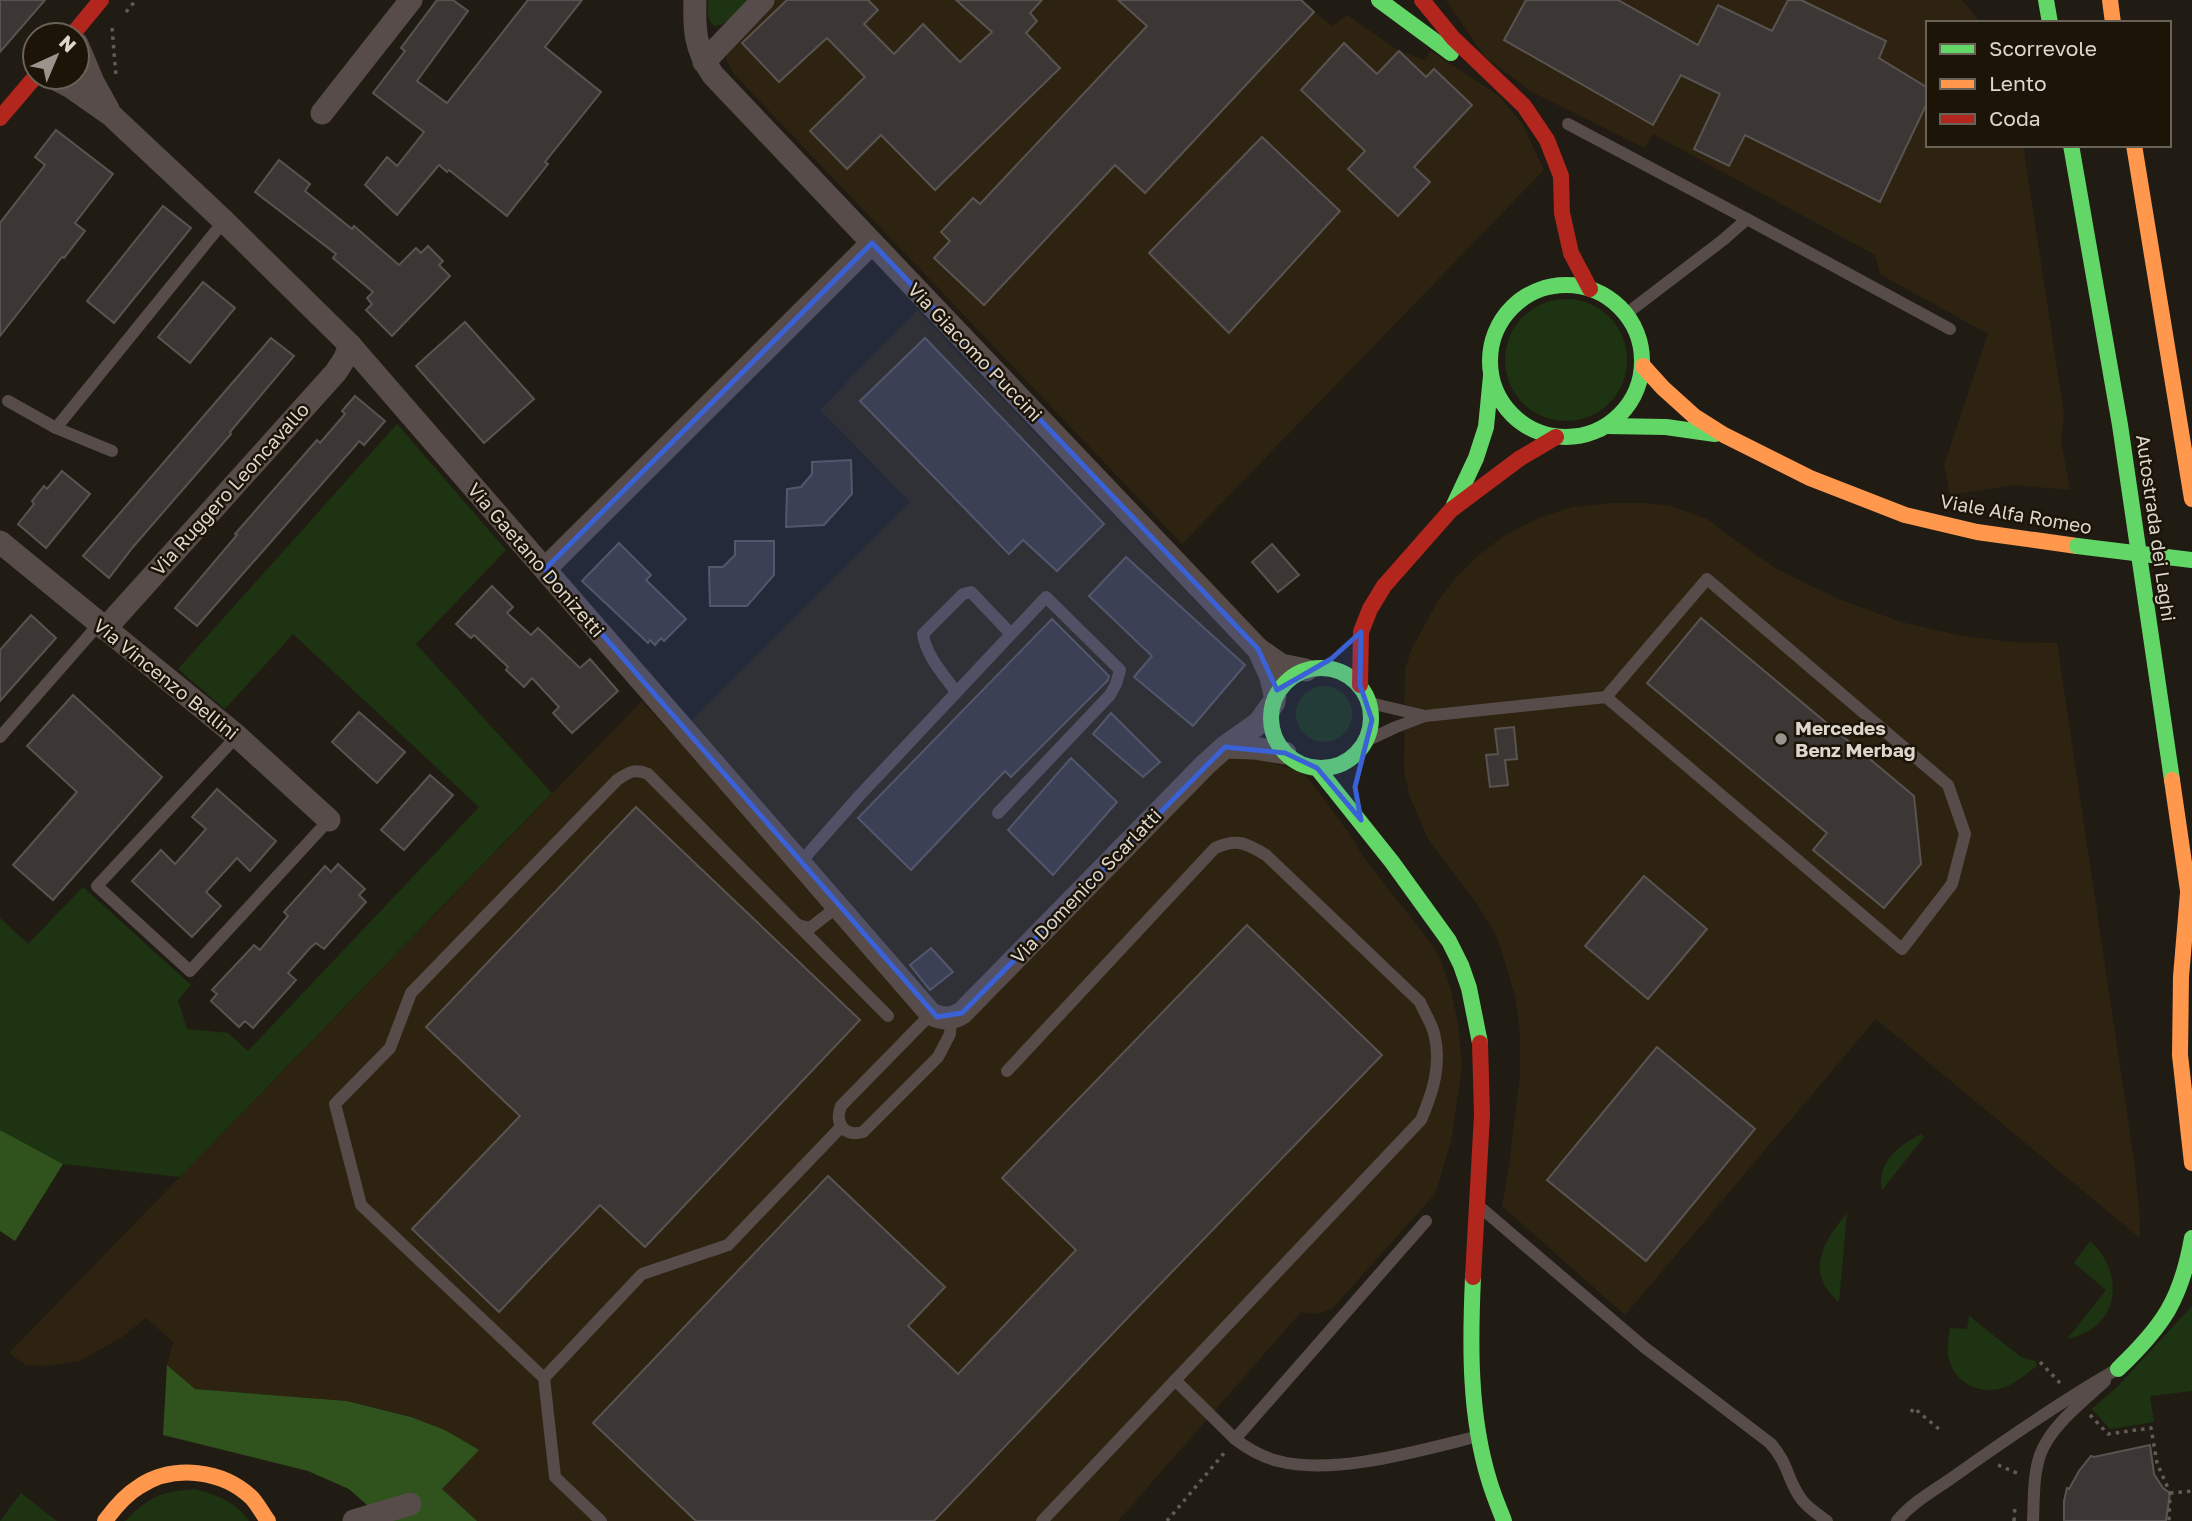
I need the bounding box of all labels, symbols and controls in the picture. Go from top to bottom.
north arrow [21,21,91,91]
legend [1926,21,2171,147]
text: N [55,30,81,57]
text: Scorrevole [1989,35,2097,61]
text: Lento [1989,70,2047,96]
text: Coda [1989,105,2041,131]
street label: Via Giacomo Puccini [903,278,1047,426]
street label: Via Ruggero Leoncavallo [146,397,313,580]
street label: Autostrada dei Laghi [2132,433,2181,623]
street label: Via Gaetano Donizetti [463,478,610,642]
street label: Viale Alfa Romeo [1938,489,2094,538]
street label: Via Vincenzo Bellini [89,613,243,744]
place label: Mercedes Benz Merbag [1795,716,1915,761]
marker: Mercedes Benz Merbag [1773,731,1789,747]
street label: Via Domenico Scarlatti [1006,803,1166,968]

